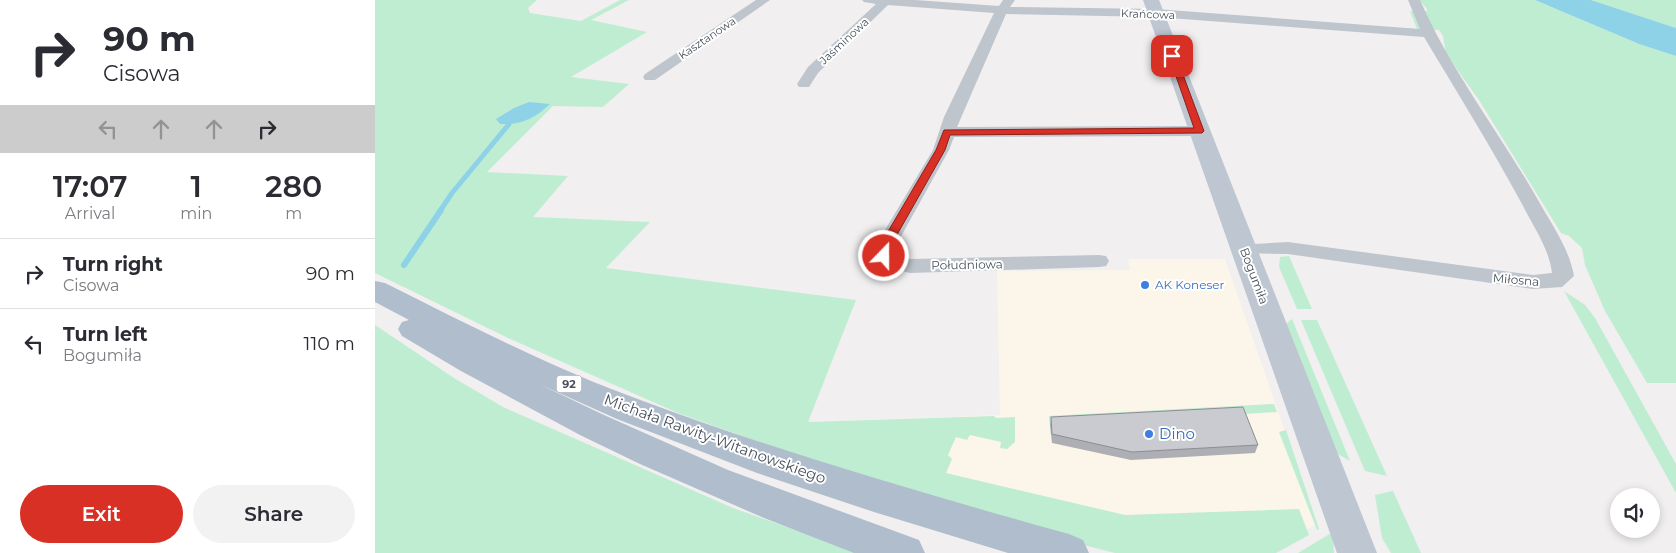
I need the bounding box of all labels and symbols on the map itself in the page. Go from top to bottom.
street label: Krańcowa [1121,6,1175,22]
street label: Kasztanowa [676,14,738,62]
street label: Jaśminowa [816,15,871,68]
pin [1151,35,1193,77]
position arrow [857,229,909,281]
street label: Bogumiła [1237,245,1272,306]
street label: Południowa [931,256,1003,273]
street label: Miłosna [1492,270,1540,289]
place label: AK Koneser [1155,277,1225,292]
marker: AK Koneser [1139,279,1151,291]
road number: 92 [557,376,581,392]
street label: Michała Rawity-Witanowskiego [602,389,829,488]
place label: Dino [1159,424,1195,443]
marker: Dino [1143,428,1155,440]

